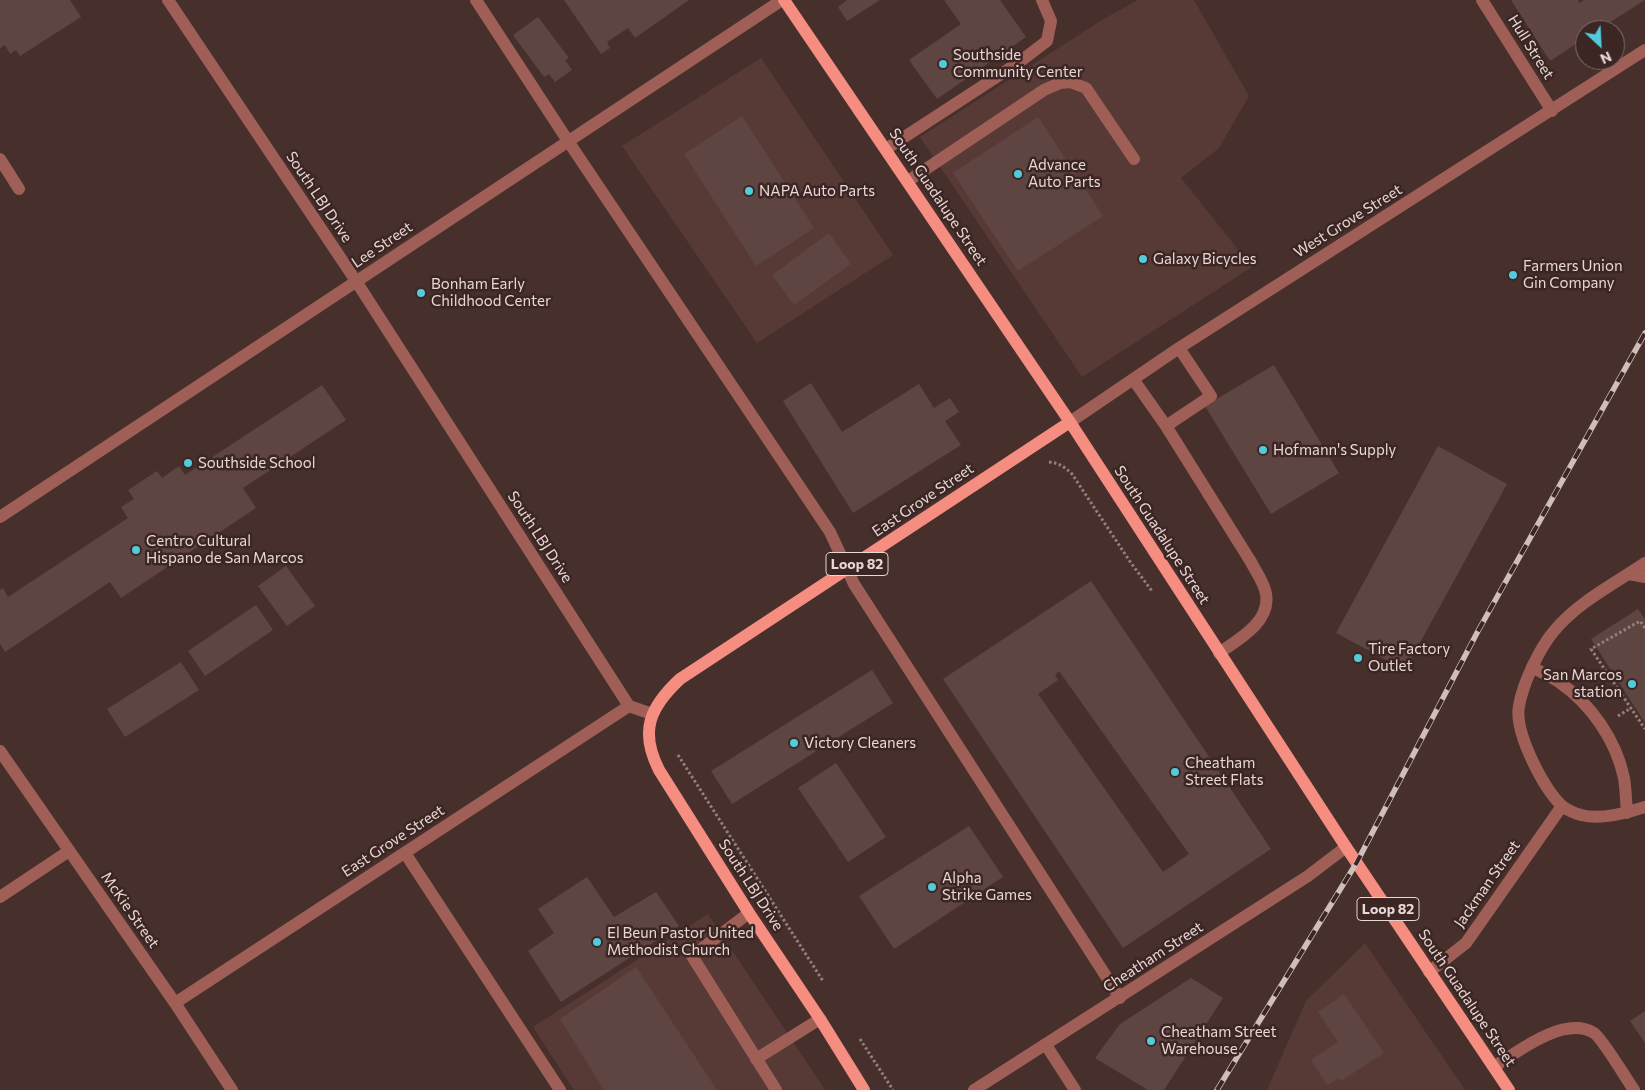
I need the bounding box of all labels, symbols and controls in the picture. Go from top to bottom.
street label: Hull Street [1504,11,1558,83]
north arrow [1575,20,1625,70]
place label: Southside Community Center [953,46,1083,81]
text: N [1598,48,1614,68]
marker: Southside Community Center [937,58,949,70]
street label: South Guadalupe Street [885,125,991,269]
street label: South LBJ Drive [282,148,356,246]
place label: Advance Auto Parts [1028,156,1101,191]
marker: Advance Auto Parts [1012,168,1024,180]
street label: West Grove Street [1291,181,1405,261]
place label: NAPA Auto Parts [759,182,875,200]
marker: NAPA Auto Parts [743,185,755,197]
street label: Lee Street [348,218,416,272]
place label: Galaxy Bicycles [1153,250,1257,268]
marker: Galaxy Bicycles [1137,253,1149,265]
place label: Farmers Union Gin Company [1523,257,1623,292]
marker: Farmers Union Gin Company [1507,269,1519,281]
place label: Bonham Early Childhood Center [431,275,551,310]
marker: Bonham Early Childhood Center [415,287,427,299]
place label: Hofmann's Supply [1273,441,1396,459]
marker: Hofmann's Supply [1257,444,1269,456]
place label: Southside School [198,454,316,472]
marker: Southside School [182,457,194,469]
street label: East Grove Street [869,459,977,541]
street label: South Guadalupe Street [1110,462,1214,608]
street label: South LBJ Drive [504,488,576,586]
place label: Centro Cultural Hispano de San Marcos [146,532,303,567]
marker: Centro Cultural Hispano de San Marcos [130,544,142,556]
road number: Loop 82 [826,552,888,576]
place label: Tire Factory Outlet [1368,640,1450,675]
marker: Tire Factory Outlet [1352,652,1364,664]
place label: San Marcos station [1543,666,1622,701]
marker: San Marcos station [1626,678,1638,690]
place label: Victory Cleaners [804,734,916,752]
marker: Victory Cleaners [788,737,800,749]
place label: Cheatham Street Flats [1185,754,1264,789]
marker: Cheatham Street Flats [1169,766,1181,778]
street label: East Grove Street [338,801,448,881]
street label: South LBJ Drive [715,836,787,934]
street label: Jackman Street [1450,837,1524,931]
street label: McKie Street [97,868,163,952]
place label: Alpha Strike Games [942,869,1032,904]
marker: Alpha Strike Games [926,881,938,893]
road number: Loop 82 [1357,898,1419,921]
street label: Cheatham Street [1100,918,1206,996]
place label: El Beun Pastor United Methodist Church [607,924,754,959]
street label: South Guadalupe Street [1414,926,1520,1070]
marker: El Beun Pastor United Methodist Church [591,936,603,948]
place label: Cheatham Street Warehouse [1161,1023,1277,1058]
marker: Cheatham Street Warehouse [1145,1035,1157,1047]

